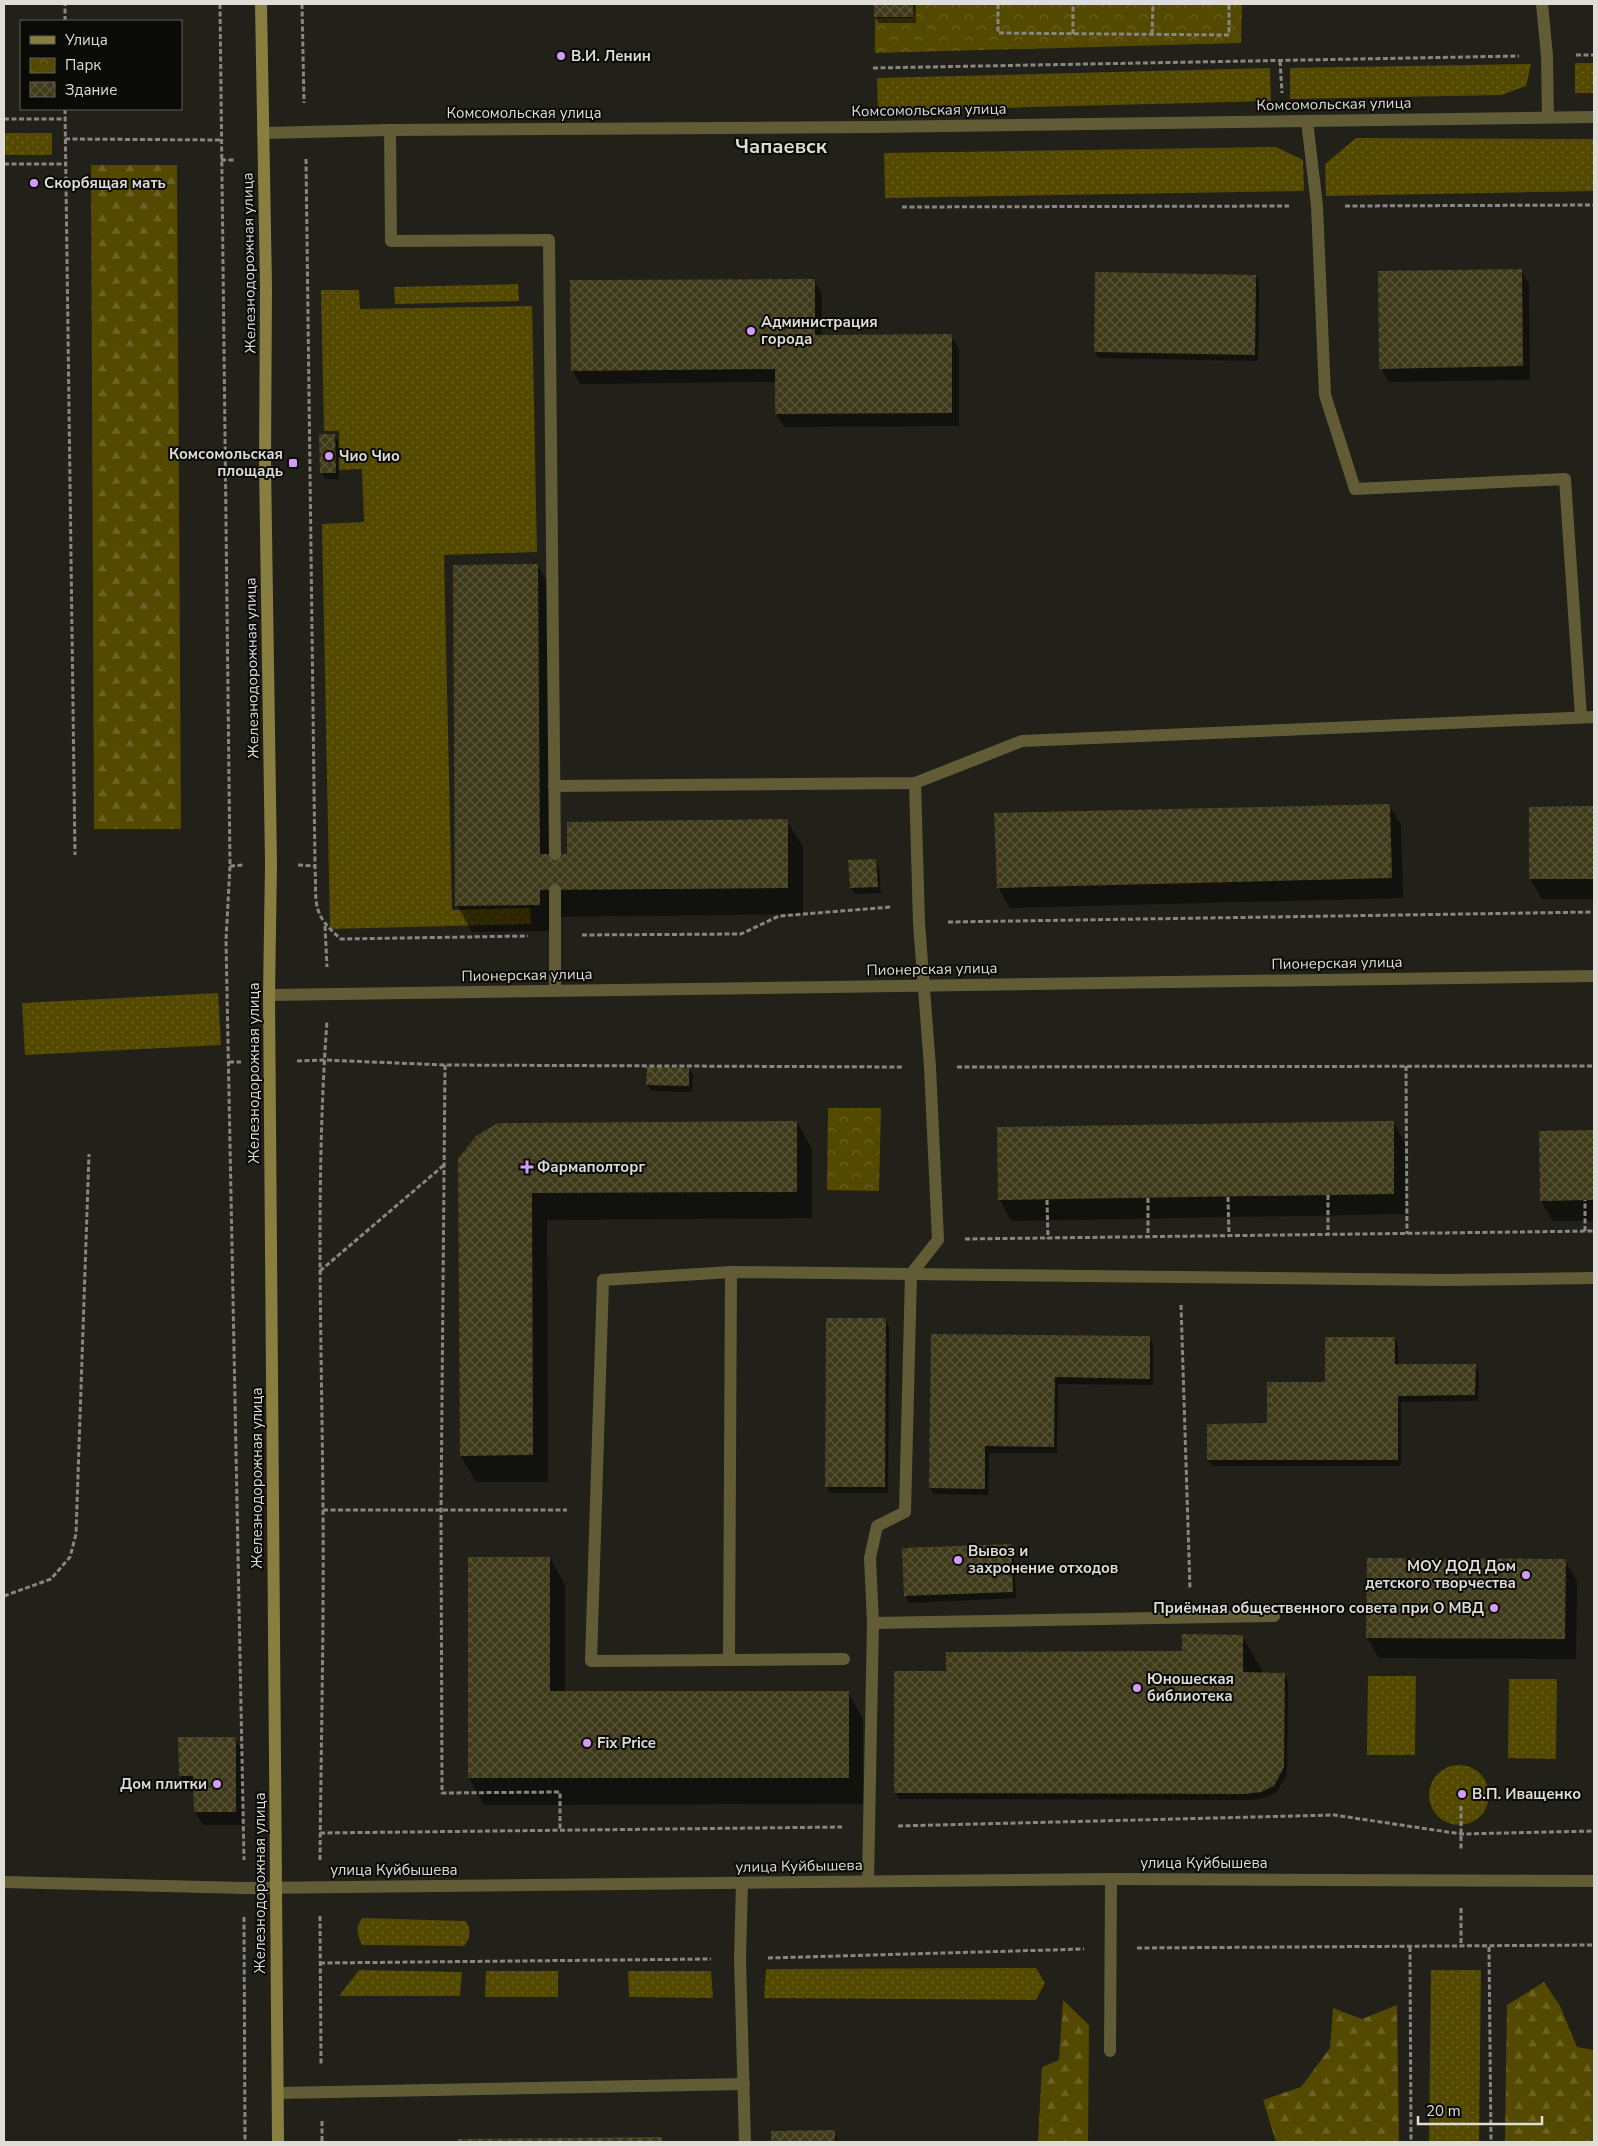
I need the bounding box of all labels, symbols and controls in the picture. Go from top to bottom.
legend [20,20,182,110]
text: Улица [64,30,108,50]
place label: В.И. Ленин [571,46,651,66]
marker: В.И. Ленин [555,50,567,62]
text: Парк [65,55,101,75]
text: Здание [65,80,117,100]
street label: Комсомольская улица [1256,93,1412,115]
street label: Комсомольская улица [851,99,1007,121]
street label: Комсомольская улица [446,103,602,123]
district label: Чапаевск [735,133,828,160]
street label: Железнодорожная улица [237,172,261,354]
place label: Скорбящая мать [44,173,166,193]
marker: Скорбящая мать [28,177,40,189]
place label: Администрация города [761,312,878,349]
marker: Администрация города [745,325,757,337]
place label: Комсомольская площадь [169,444,283,481]
place label: Чио Чио [339,446,400,466]
marker: Чио Чио [323,450,335,462]
marker: Комсомольская площадь [287,457,299,469]
street label: Железнодорожная улица [240,577,264,759]
street label: Пионерская улица [1271,952,1403,974]
street label: Пионерская улица [866,958,998,980]
street label: Пионерская улица [461,964,593,986]
street label: Железнодорожная улица [244,982,264,1164]
place label: Фармаполторг [537,1157,645,1177]
marker: Фармаполторг [521,1161,533,1173]
street label: Железнодорожная улица [247,1387,267,1569]
place label: Вывоз и захронение отходов [968,1541,1118,1578]
marker: Вывоз и захронение отходов [952,1554,964,1566]
place label: МОУ ДОД Дом детского творчества [1365,1556,1516,1593]
marker: МОУ ДОД Дом детского творчества [1520,1569,1532,1581]
place label: Приёмная общественного совета при О МВД [1153,1598,1484,1618]
marker: Приёмная общественного совета при О МВД [1488,1602,1500,1614]
place label: Юношеская библиотека [1147,1669,1234,1706]
marker: Юношеская библиотека [1131,1682,1143,1694]
place label: Fix Price [597,1733,656,1753]
marker: Fix Price [581,1737,593,1749]
place label: Дом плитки [120,1774,207,1794]
marker: Дом плитки [211,1778,223,1790]
place label: В.П. Иващенко [1472,1784,1581,1804]
marker: В.П. Иващенко [1456,1788,1468,1800]
street label: Железнодорожная улица [250,1792,270,1974]
street label: улица Куйбышева [1140,1853,1268,1873]
street label: улица Куйбышева [735,1855,863,1877]
street label: улица Куйбышева [330,1860,458,1880]
scale bar [1418,2094,1542,2126]
text: 20 m [1426,2101,1461,2121]

